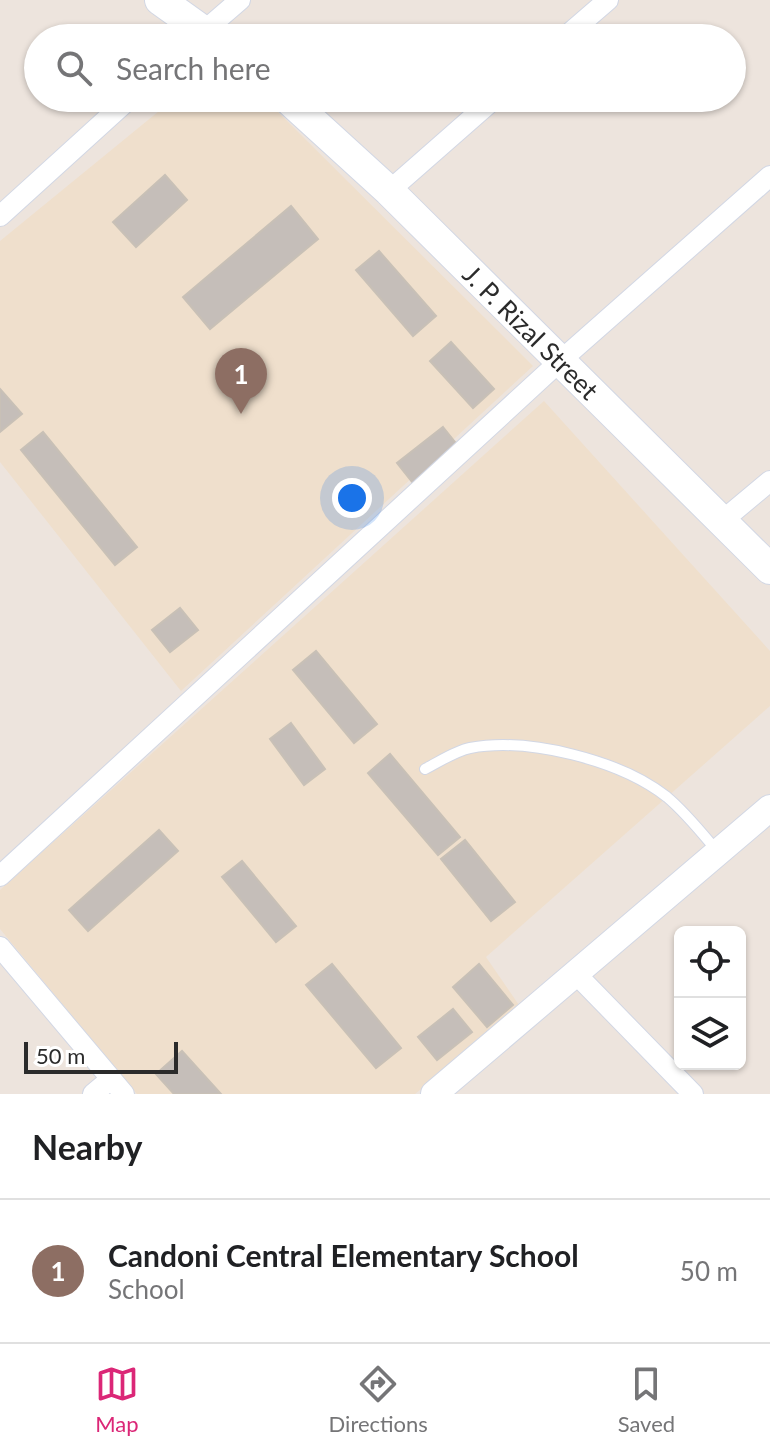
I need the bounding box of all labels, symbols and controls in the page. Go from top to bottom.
search box [24,24,746,112]
icon: search [52,46,96,90]
text: Search here [116,50,271,86]
street label: J. P. Rizal Street [457,258,606,406]
pin: 1 [215,348,267,414]
your location [332,478,372,518]
map controls [674,926,746,1070]
button: locate [674,926,746,998]
button: layers [674,998,746,1070]
scale bar [24,1038,178,1074]
text: 50 m [36,1042,85,1069]
text: Nearby [32,1126,143,1167]
text: Candoni Central Elementary School [108,1237,579,1273]
text: 1 [50,1255,66,1287]
text: 50 m [680,1255,738,1287]
text: School [108,1273,185,1305]
tab: Map [95,1362,139,1437]
tab: Directions [329,1362,428,1437]
tab: Saved [618,1362,675,1437]

